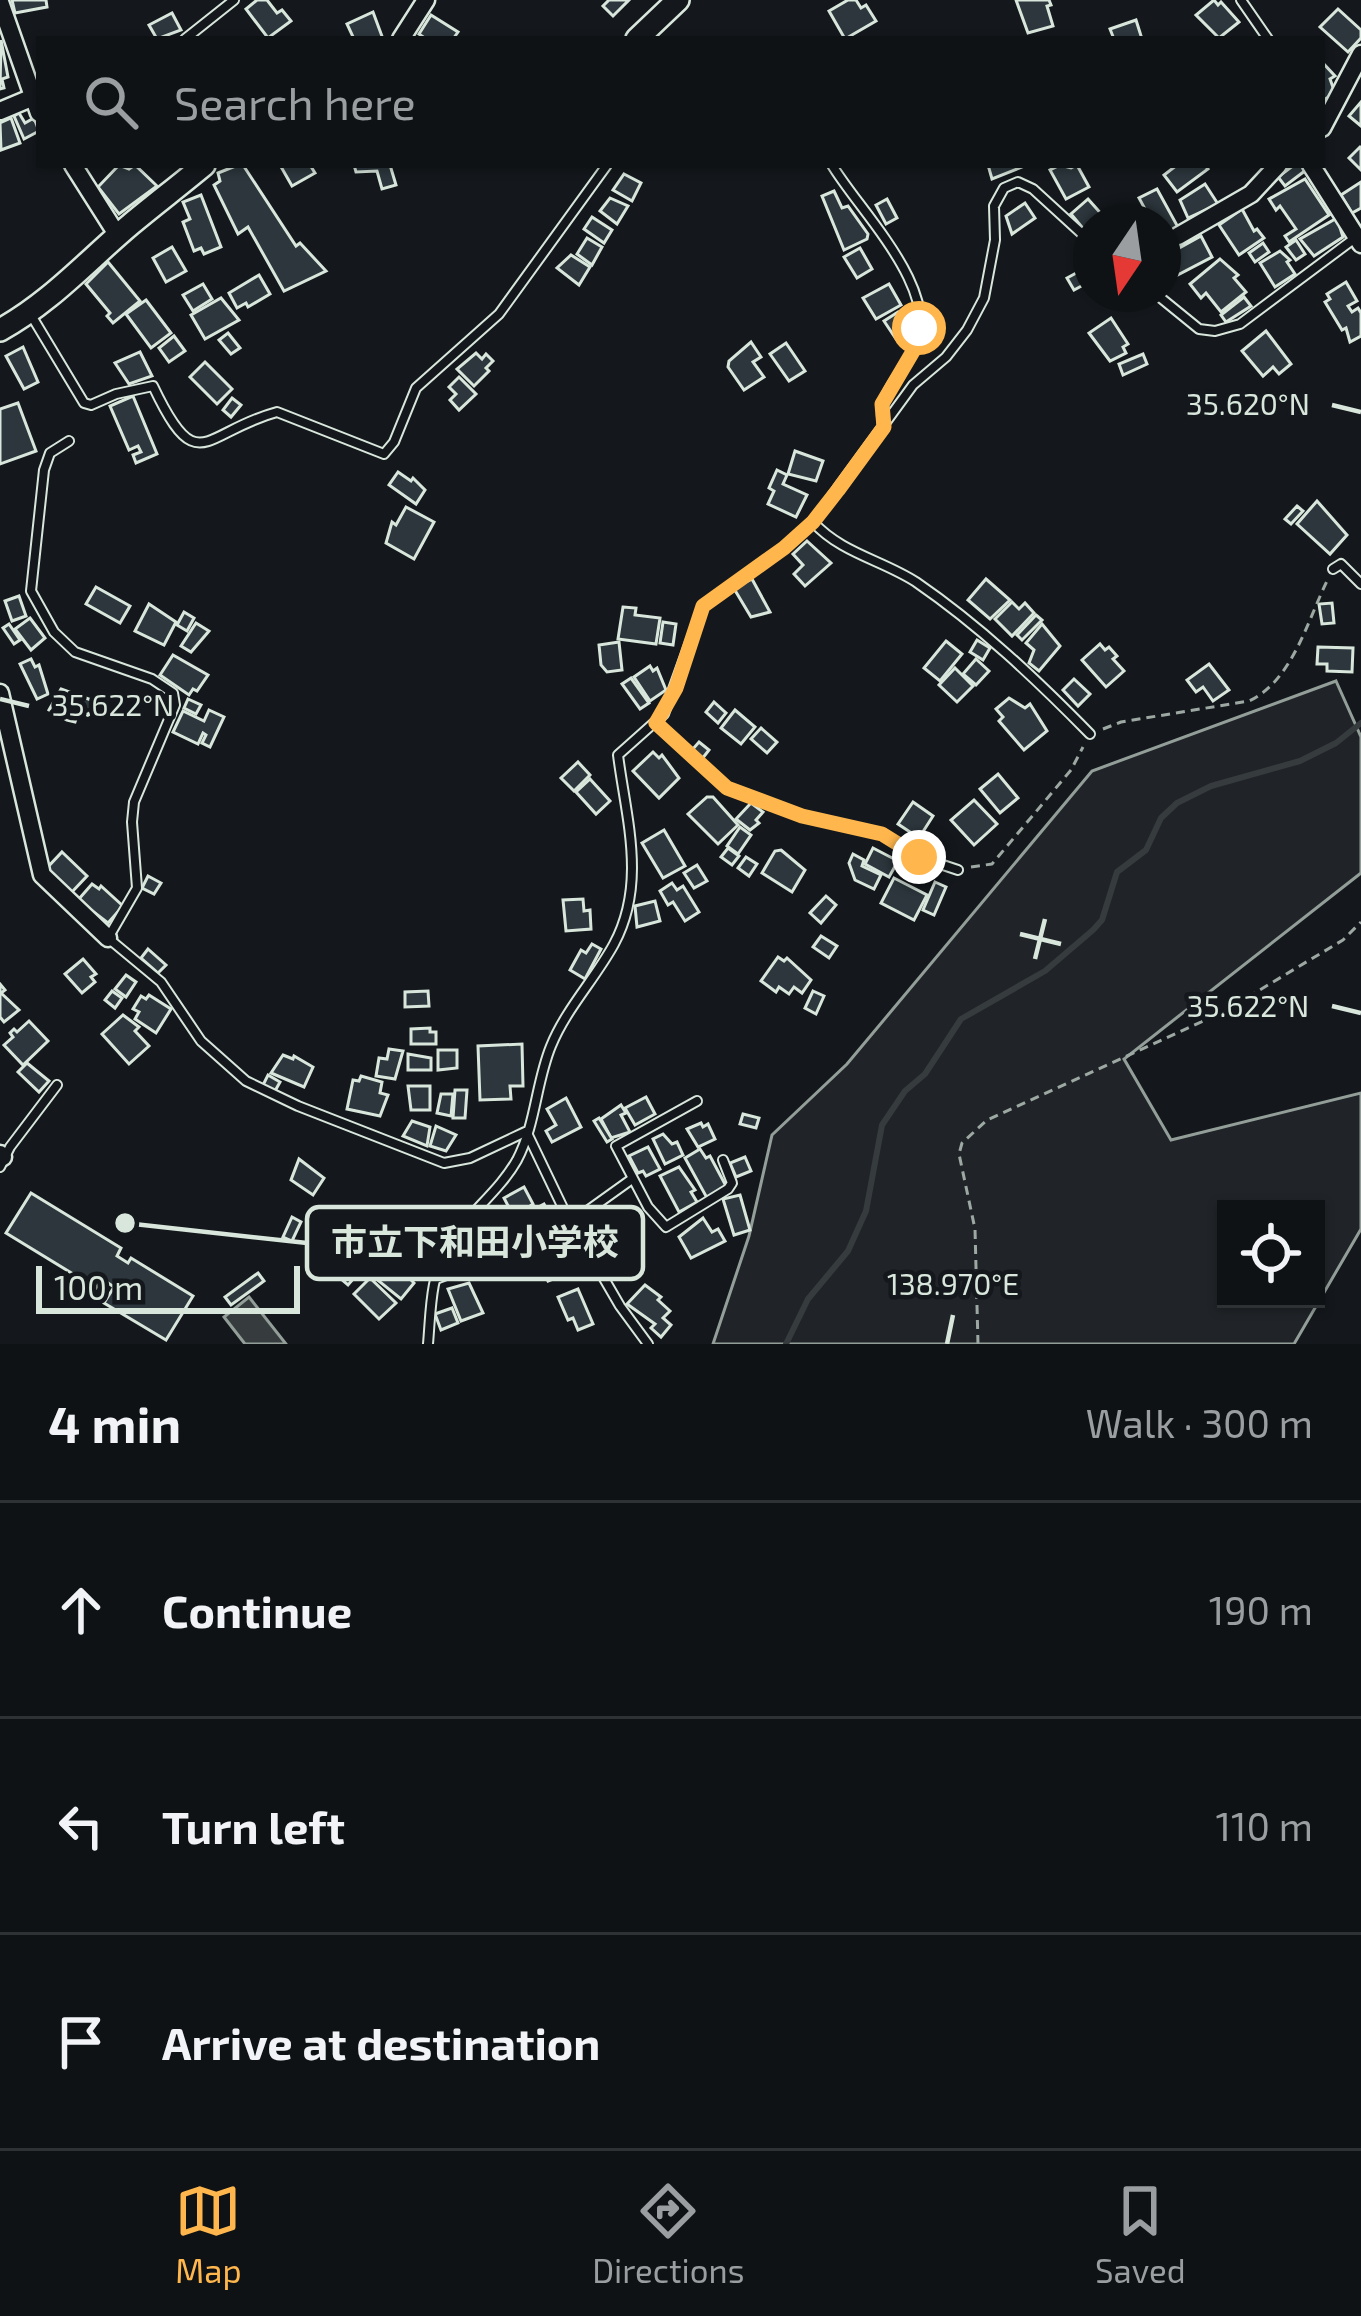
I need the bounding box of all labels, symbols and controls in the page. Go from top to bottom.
search box [36,36,1325,168]
icon: search [78,69,144,135]
text: Search here [174,75,416,129]
north arrow [1073,204,1181,312]
route start [892,301,946,355]
text: 35.620°N [1186,385,1310,421]
text: 35.622°N [52,686,174,722]
route end [892,830,946,884]
text: 35.622°N [1187,987,1309,1023]
map controls [1217,1200,1325,1308]
button: locate [1217,1200,1325,1308]
callout: 市立下和田小学校 [307,1207,643,1279]
text: 市立下和田小学校 [331,1219,619,1262]
scale bar [36,1260,300,1313]
text: 138.970°E [887,1265,1019,1301]
text: 100 m [54,1267,143,1307]
text: 4 min [48,1392,181,1453]
text: Walk · 300 m [1086,1399,1313,1446]
icon: ahead [48,1577,114,1643]
text: Continue [162,1583,352,1637]
text: 190 m [1209,1586,1313,1633]
icon: left [48,1793,114,1859]
text: Turn left [162,1799,345,1853]
text: 110 m [1216,1802,1313,1849]
icon: arrive [48,2009,114,2075]
text: Arrive at destination [162,2015,600,2069]
tab: Map [175,2178,242,2290]
tab: Directions [592,2178,744,2290]
tab: Saved [1095,2178,1186,2290]

